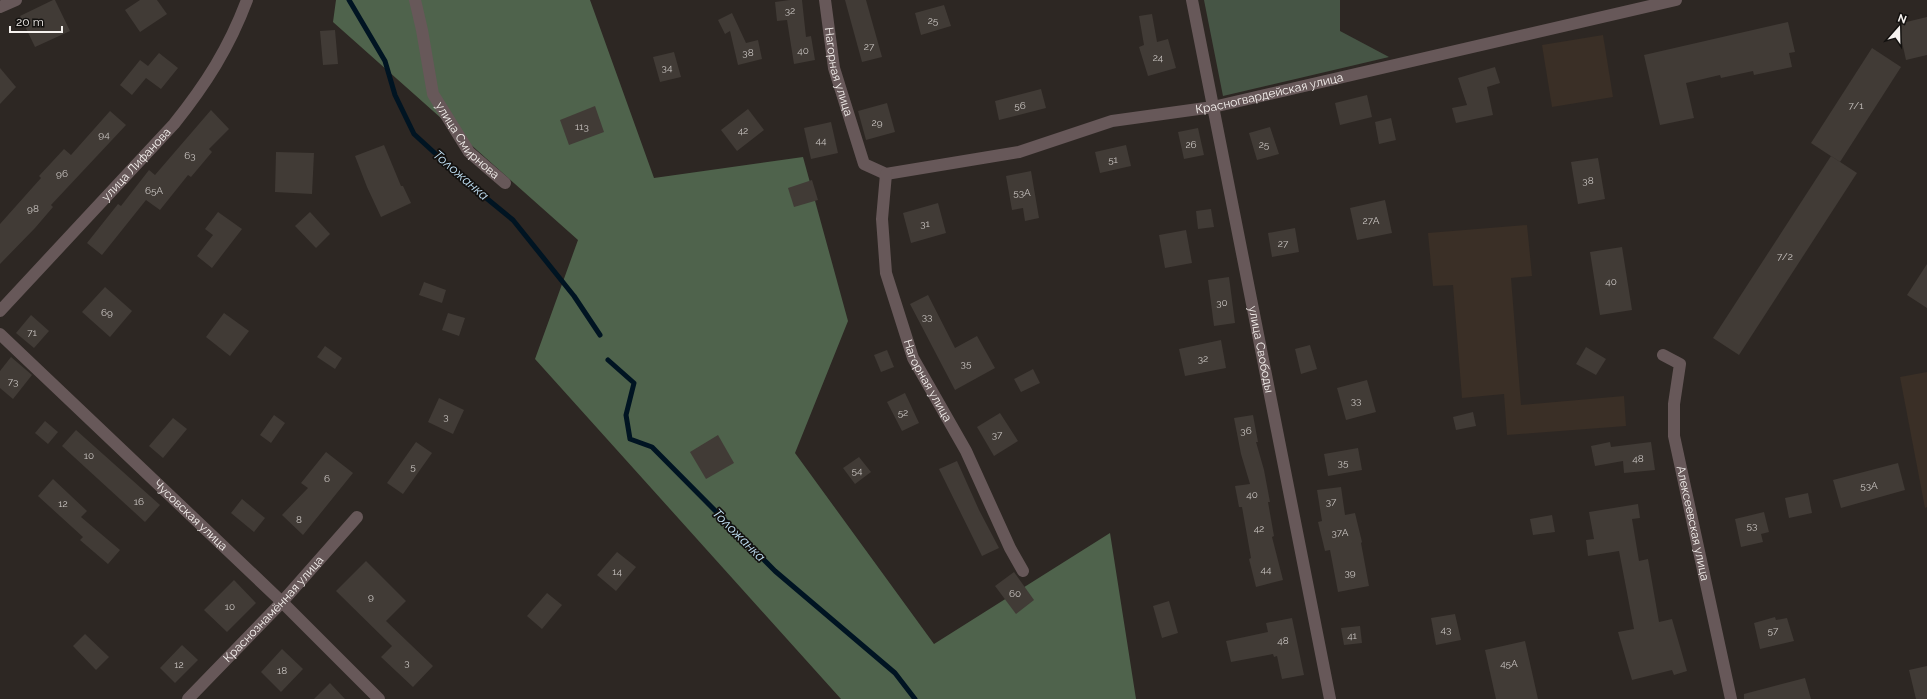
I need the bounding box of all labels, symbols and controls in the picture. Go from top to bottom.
house number: 32 [785,5,795,16]
scale bar [10,8,62,34]
north arrow [1879,8,1919,48]
text: N [1896,12,1908,27]
text: 20 m [16,15,44,29]
house number: 25 [928,15,939,26]
street label: Нагорная улица [822,26,856,118]
house number: 27 [864,41,875,52]
house number: 40 [797,45,809,56]
house number: 38 [742,47,754,58]
house number: 24 [1153,52,1164,63]
house number: 34 [662,62,673,73]
street label: Красногвардейская улица [1195,70,1345,116]
street label: улица Смирнова [433,99,502,182]
house number: 56 [1014,100,1026,111]
house number: 7/1 [1849,100,1864,111]
house number: 29 [871,117,883,128]
house number: 113 [575,121,589,132]
street label: улица Лифанова [99,125,174,204]
house number: 42 [738,125,748,136]
house number: 94 [98,129,110,140]
house number: 44 [816,135,827,146]
house number: 26 [1185,139,1197,150]
house number: 25 [1259,139,1270,150]
water label: Толожанка [430,147,492,203]
house number: 63 [184,150,196,161]
house number: 51 [1108,154,1119,165]
house number: 96 [56,168,68,179]
house number: 38 [1582,175,1594,186]
house number: 65А [145,185,163,196]
house number: 53А [1013,187,1031,198]
house number: 98 [27,203,39,214]
house number: 27А [1363,215,1380,226]
house number: 31 [920,218,931,229]
house number: 27 [1278,238,1289,249]
house number: 7/2 [1777,251,1793,262]
house number: 40 [1605,276,1617,287]
house number: 30 [1216,297,1228,308]
street label: улица Свободы [1246,305,1276,394]
house number: 69 [101,307,113,318]
house number: 33 [922,311,932,322]
house number: 71 [27,327,38,338]
street label: Нагорная улица [901,338,955,424]
house number: 32 [1198,353,1208,364]
house number: 35 [961,358,972,369]
house number: 73 [8,376,18,387]
house number: 33 [1351,395,1361,406]
house number: 52 [898,407,908,418]
house number: 3 [443,411,449,422]
house number: 36 [1240,425,1252,436]
house number: 37 [992,429,1003,440]
house number: 10 [84,450,94,461]
house number: 48 [1632,453,1644,464]
house number: 35 [1338,457,1349,468]
house number: 5 [410,461,416,472]
house number: 54 [852,465,863,476]
street label: Алексеевская улица [1674,465,1712,582]
house number: 6 [324,473,330,484]
street label: Чусовская улица [151,477,230,553]
house number: 53А [1860,480,1878,491]
house number: 40 [1246,489,1258,500]
house number: 16 [134,496,144,507]
house number: 37 [1326,496,1337,507]
house number: 12 [58,498,68,509]
water label: Толожанка [710,506,769,565]
house number: 8 [296,514,302,525]
house number: 53 [1747,520,1757,531]
house number: 42 [1254,523,1264,534]
house number: 37А [1332,527,1349,538]
street label: Краснознамённая улица [220,553,326,665]
house number: 44 [1261,564,1272,575]
house number: 14 [612,566,622,577]
house number: 39 [1344,567,1356,578]
house number: 60 [1009,588,1021,599]
house number: 9 [368,591,374,602]
house number: 10 [225,601,235,612]
house number: 43 [1441,624,1451,635]
house number: 57 [1768,625,1779,636]
house number: 41 [1347,630,1358,641]
house number: 48 [1277,635,1289,646]
house number: 3 [404,657,410,668]
house number: 45А [1500,658,1518,669]
house number: 12 [174,659,184,670]
house number: 18 [277,665,287,676]

